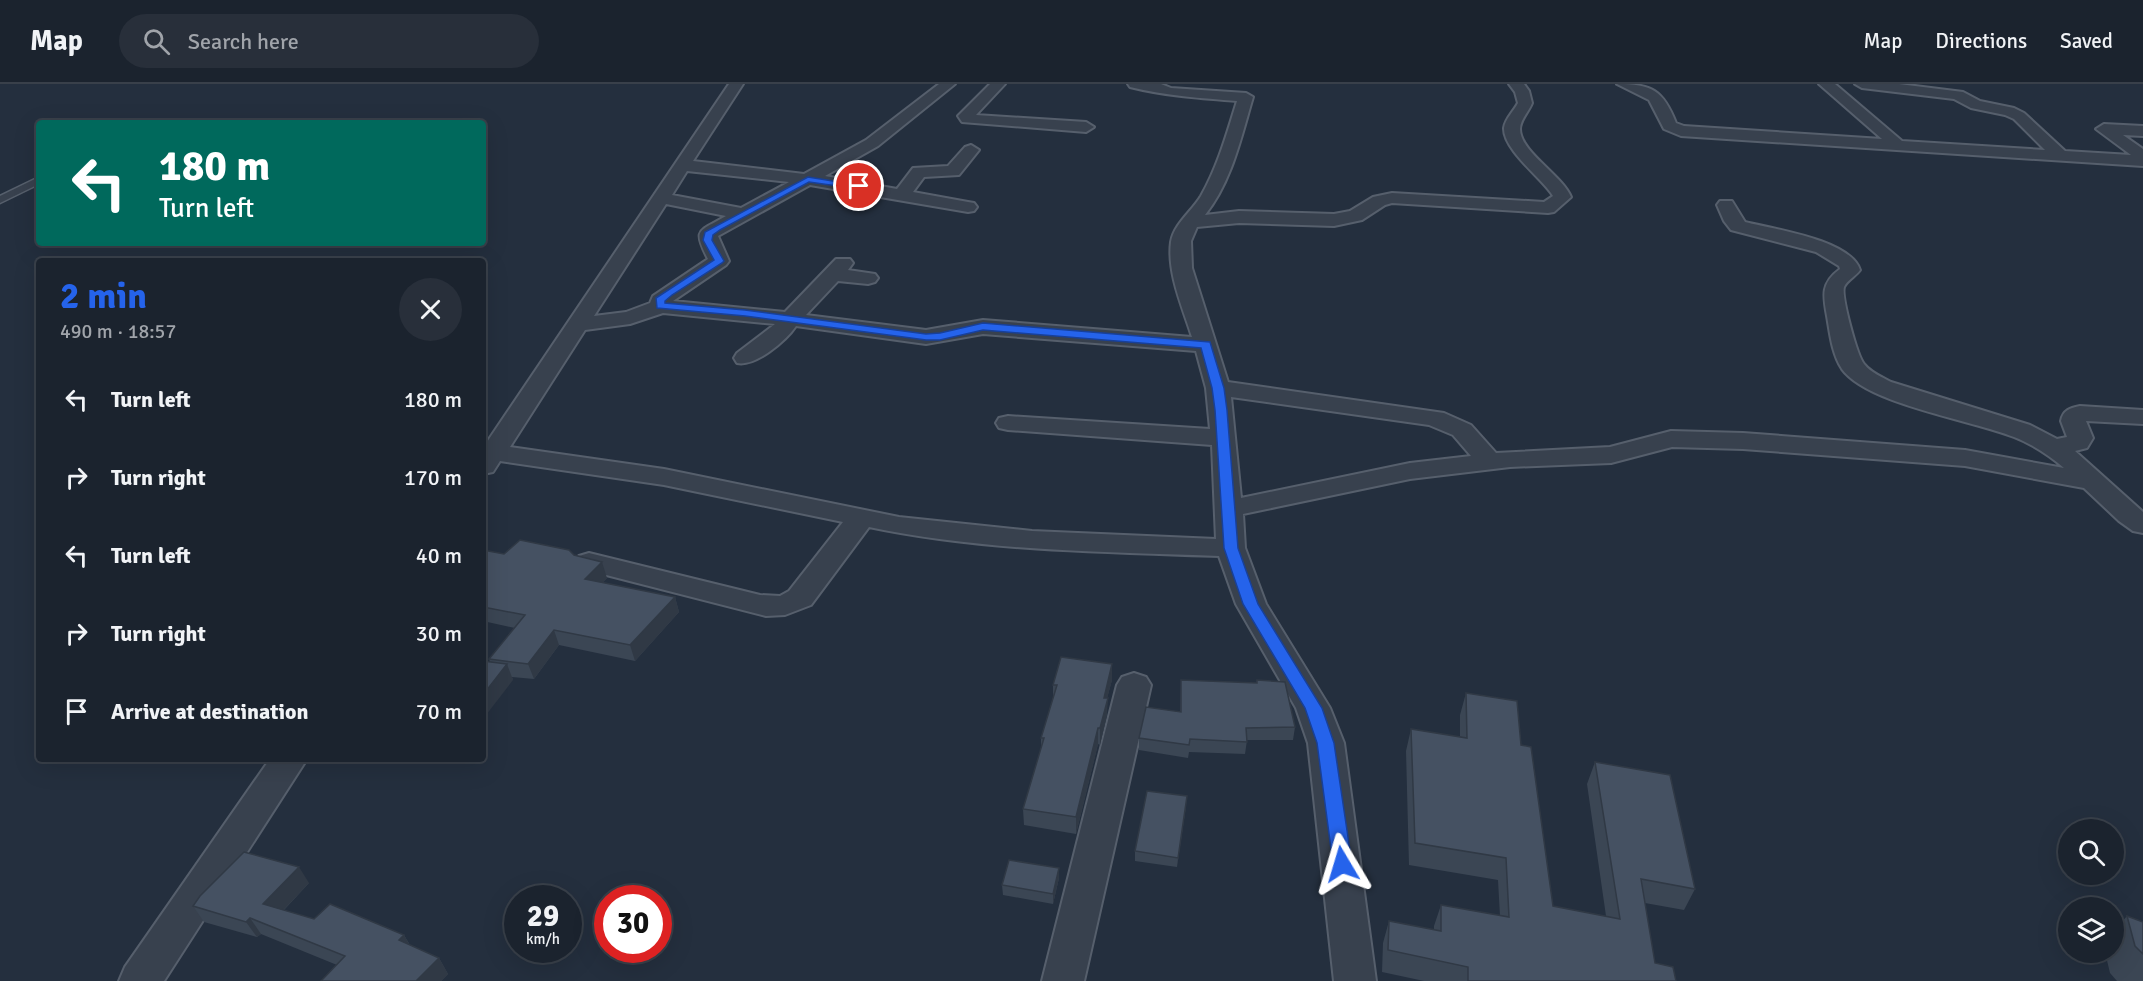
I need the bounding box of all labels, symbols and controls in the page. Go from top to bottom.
search box [119,14,539,68]
text: Map [30,24,83,58]
icon: search [140,25,173,58]
text: Search here [188,28,299,55]
text: Map [1864,28,1902,54]
text: Directions [1935,28,2027,54]
text: Saved [2060,28,2113,54]
text: 180 m [159,141,270,192]
icon: left [60,144,138,222]
pin [833,160,884,211]
icon: arrive [842,169,875,202]
text: Turn left [159,192,254,225]
text: 2 min [60,274,147,319]
button: close [399,278,462,341]
text: 490 m · 18:57 [60,319,176,344]
icon: left [60,383,93,416]
text: Turn left [111,386,191,413]
text: 180 m [404,386,462,413]
icon: right [60,461,93,494]
text: Turn right [111,464,206,491]
text: 170 m [404,464,462,491]
icon: left [60,539,93,572]
text: Turn left [111,542,191,569]
text: 40 m [416,542,462,569]
icon: right [60,617,93,650]
text: Turn right [111,620,206,647]
text: 30 m [416,620,462,647]
icon: arrive [60,695,93,728]
text: Arrive at destination [111,698,308,725]
text: 70 m [416,698,462,725]
map controls [2058,819,2124,963]
button: search [2058,819,2124,885]
position arrow [1310,832,1374,896]
speed limit sign: 30 [594,885,672,963]
button: layers [2058,897,2124,963]
text: 29 [527,898,559,935]
text: km/h [526,930,560,948]

